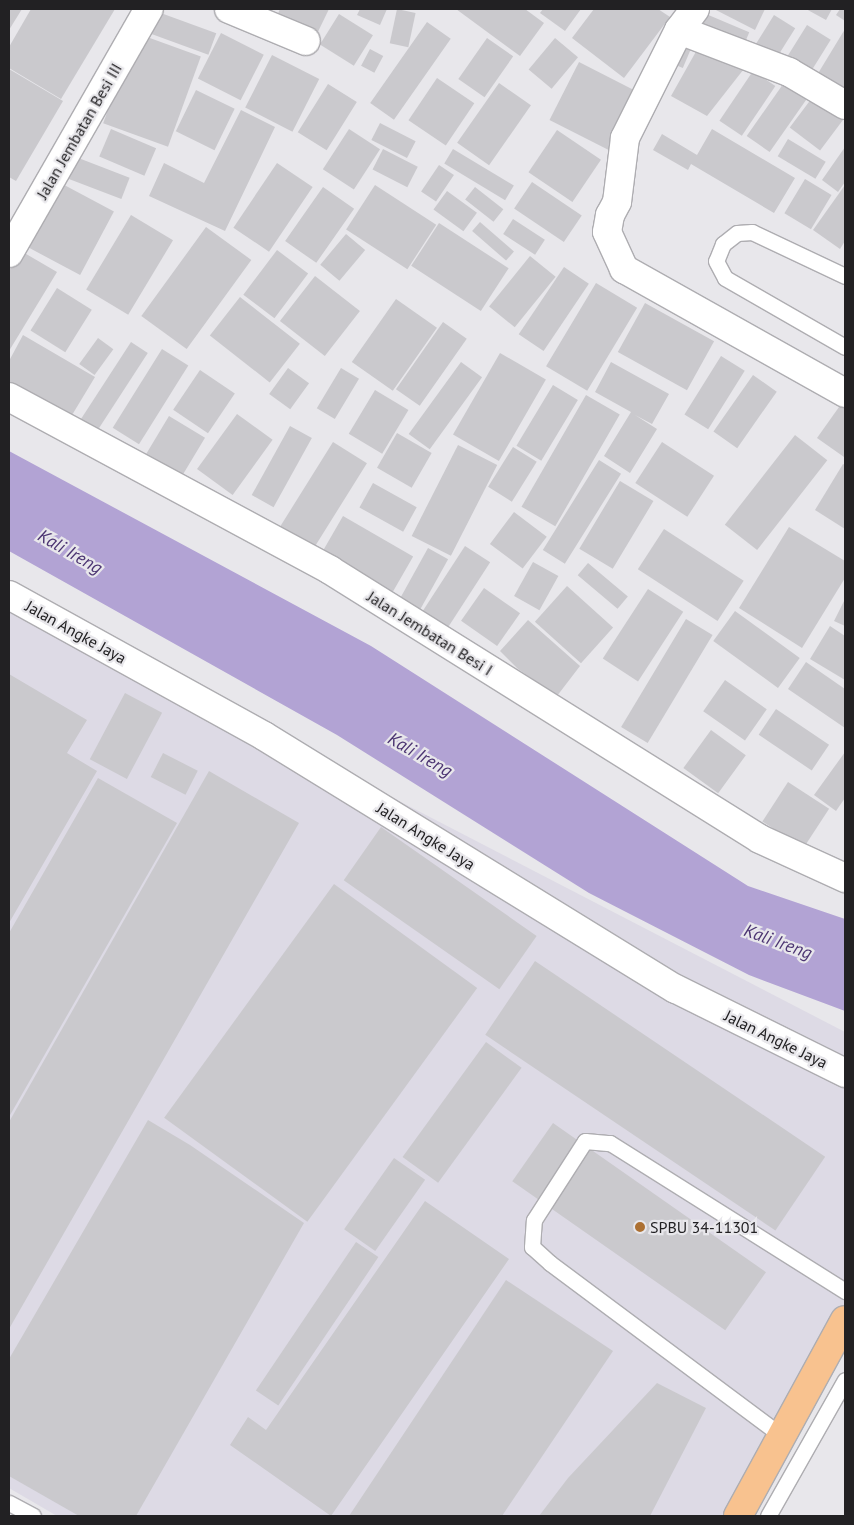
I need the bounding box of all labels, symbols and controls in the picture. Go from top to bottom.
street label: Jalan Jembatan Besi III [32,60,126,202]
water label: Kali Ireng [34,525,106,579]
street label: Jalan Jembatan Besi I [364,587,496,679]
street label: Jalan Angke Jaya [22,596,130,668]
water label: Kali Ireng [384,728,456,782]
street label: Jalan Angke Jaya [373,798,479,874]
water label: Kali Ireng [741,920,815,964]
street label: Jalan Angke Jaya [721,1006,831,1072]
place label: SPBU 34-11301 [650,1217,758,1237]
marker: SPBU 34-11301 [634,1221,646,1233]

